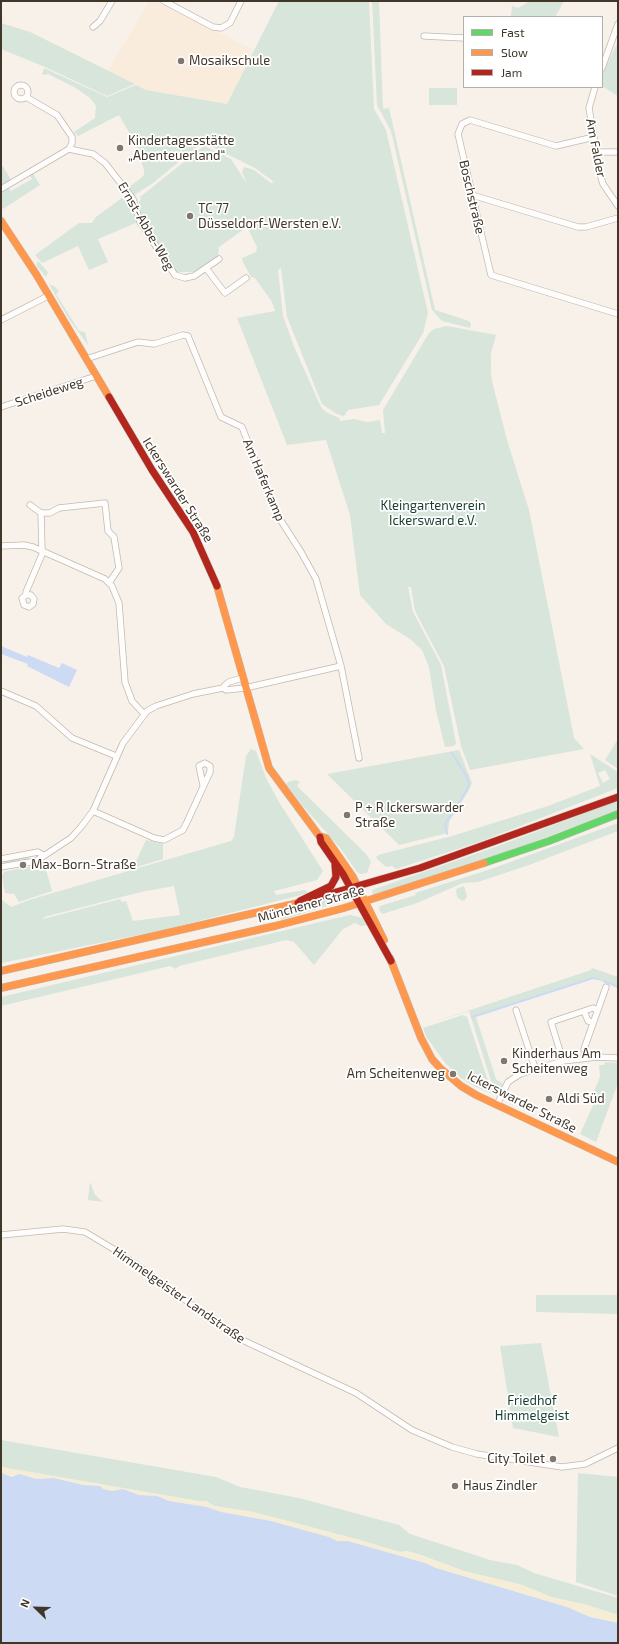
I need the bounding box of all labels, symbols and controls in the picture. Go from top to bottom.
legend [463,16,603,88]
text: Fast [501,25,524,39]
text: Slow [501,45,528,59]
place label: Mosaikschule [189,53,270,69]
marker: Mosaikschule [176,56,186,66]
text: Jam [501,65,522,79]
street label: Am Falder [583,117,609,179]
place label: Kindertagesstätte „Abenteuerland“ [128,133,235,164]
marker: Kindertagesstätte „Abenteuerland“ [115,143,125,153]
street label: Boschstraße [456,158,488,236]
street label: Ernst-Abbe-Weg [114,179,178,273]
place label: TC 77 Düsseldorf-Wersten e.V. [198,201,341,232]
marker: TC 77 Düsseldorf-Wersten e.V. [185,211,195,221]
street label: Scheideweg [13,374,85,410]
street label: Ickerswarder Straße [139,435,217,545]
street label: Am Haferkamp [240,436,288,524]
park label: Kleingartenverein Ickersward e.V. [381,498,485,529]
place label: P + R Ickerswarder Straße [355,800,464,831]
marker: P + R Ickerswarder Straße [342,810,352,820]
place label: Max-Born-Straße [31,857,136,873]
marker: Max-Born-Straße [18,860,28,870]
street label: Münchener Straße [256,882,366,926]
place label: Kinderhaus Am Scheitenweg [512,1046,601,1077]
marker: Kinderhaus Am Scheitenweg [499,1056,509,1066]
place label: Am Scheitenweg [347,1066,445,1082]
street label: Ickerswarder Straße [465,1068,579,1136]
marker: Am Scheitenweg [448,1069,458,1079]
place label: Aldi Süd [557,1091,605,1107]
marker: Aldi Süd [544,1094,554,1104]
street label: Himmelgeister Landstraße [110,1243,248,1347]
park label: Friedhof Himmelgeist [495,1393,569,1424]
place label: City Toilet [487,1451,545,1467]
marker: City Toilet [548,1454,558,1464]
place label: Haus Zindler [463,1478,537,1494]
marker: Haus Zindler [450,1481,460,1491]
north arrow [16,1588,56,1628]
text: N [17,1597,32,1609]

